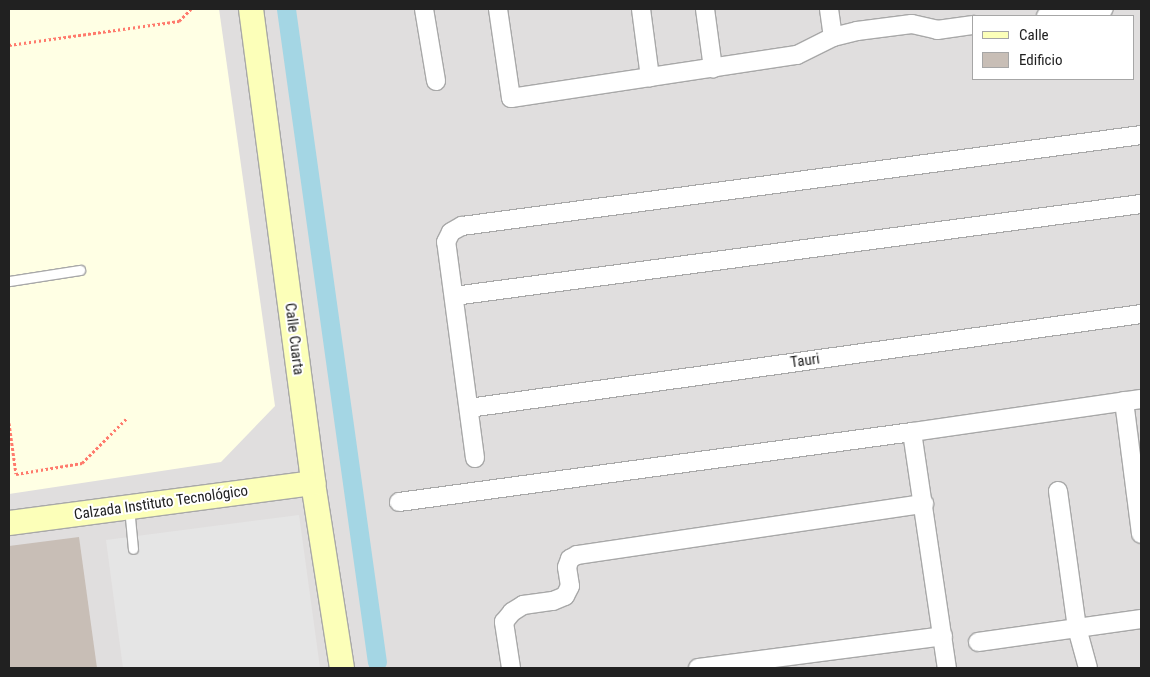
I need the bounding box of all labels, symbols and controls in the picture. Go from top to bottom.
legend [972,15,1135,80]
text: Calle [1019,26,1049,44]
text: Edificio [1019,51,1062,69]
street label: Calle Cuarta [281,302,307,376]
street label: Tauri [789,350,821,372]
street label: Calzada Instituto Tecnológico [73,482,249,524]

